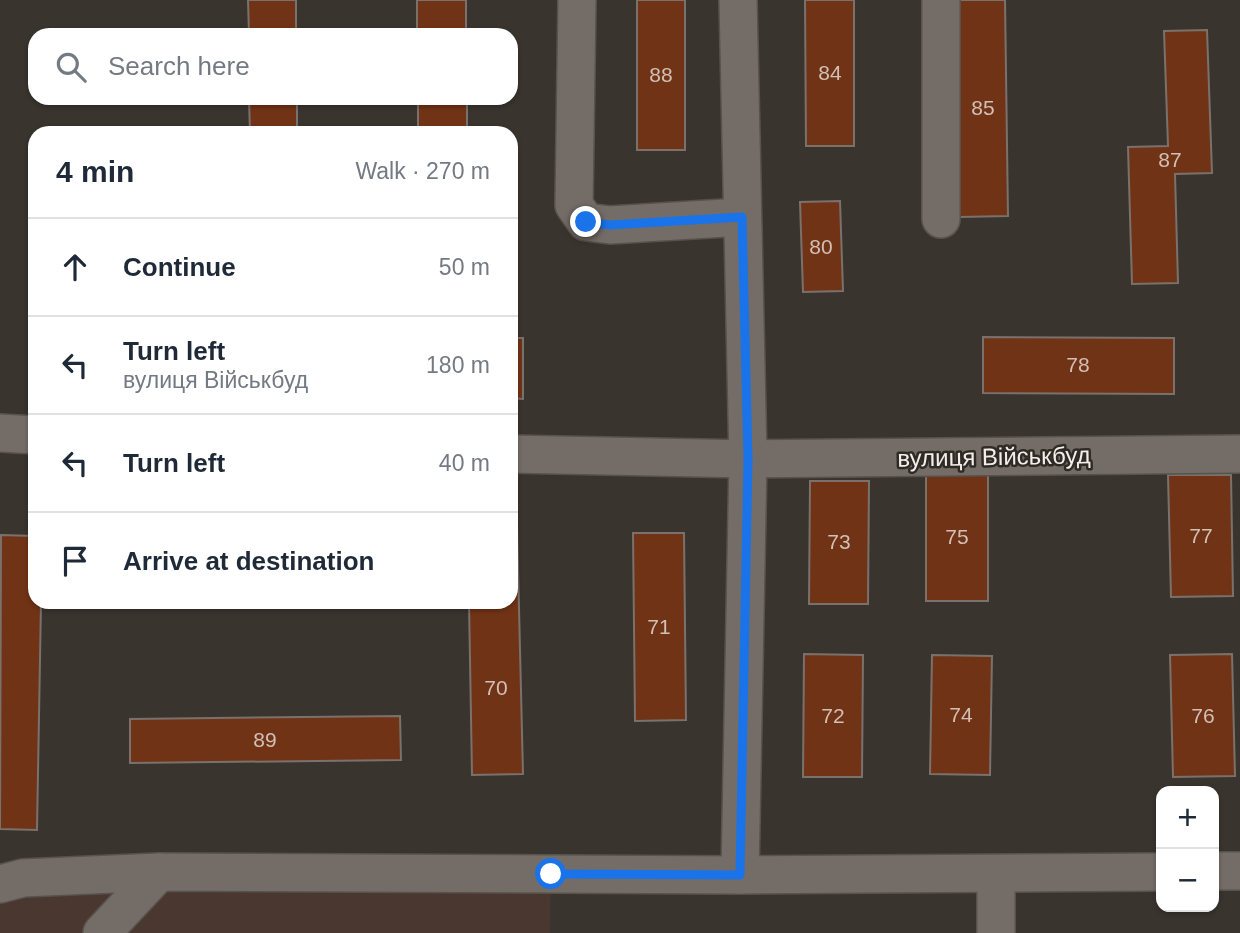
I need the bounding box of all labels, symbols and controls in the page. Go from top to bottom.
search box [28,28,518,105]
icon: search [52,48,90,86]
text: Search here [108,51,250,81]
house number: 84 [818,61,842,84]
house number: 88 [649,63,673,86]
house number: 85 [971,96,995,119]
house number: 87 [1158,148,1182,171]
text: 4 min [56,155,134,188]
text: Walk · 270 m [355,158,490,184]
route end [570,206,601,237]
house number: 80 [809,235,833,258]
icon: ahead [56,248,94,286]
text: Continue [123,252,236,282]
text: 50 m [439,254,490,280]
text: Turn left [123,336,225,366]
icon: left [56,346,94,384]
text: 180 m [426,352,490,378]
house number: 78 [1066,353,1090,376]
text: вулиця Військбуд [123,367,308,393]
street label: вулиця Військбуд [897,441,1091,472]
icon: left [56,444,94,482]
text: Turn left [123,448,225,478]
text: 40 m [439,450,490,476]
house number: 77 [1189,524,1213,547]
house number: 75 [945,525,969,548]
house number: 73 [827,530,851,553]
icon: arrive [56,542,94,580]
text: Arrive at destination [123,546,374,576]
house number: 71 [647,615,671,638]
house number: 70 [484,676,508,699]
house number: 74 [949,703,973,726]
house number: 72 [821,704,845,727]
house number: 76 [1191,704,1215,727]
house number: 89 [253,728,277,751]
map controls [1156,786,1219,912]
button: + [1156,786,1219,849]
button: − [1156,849,1219,912]
route start [535,858,566,889]

